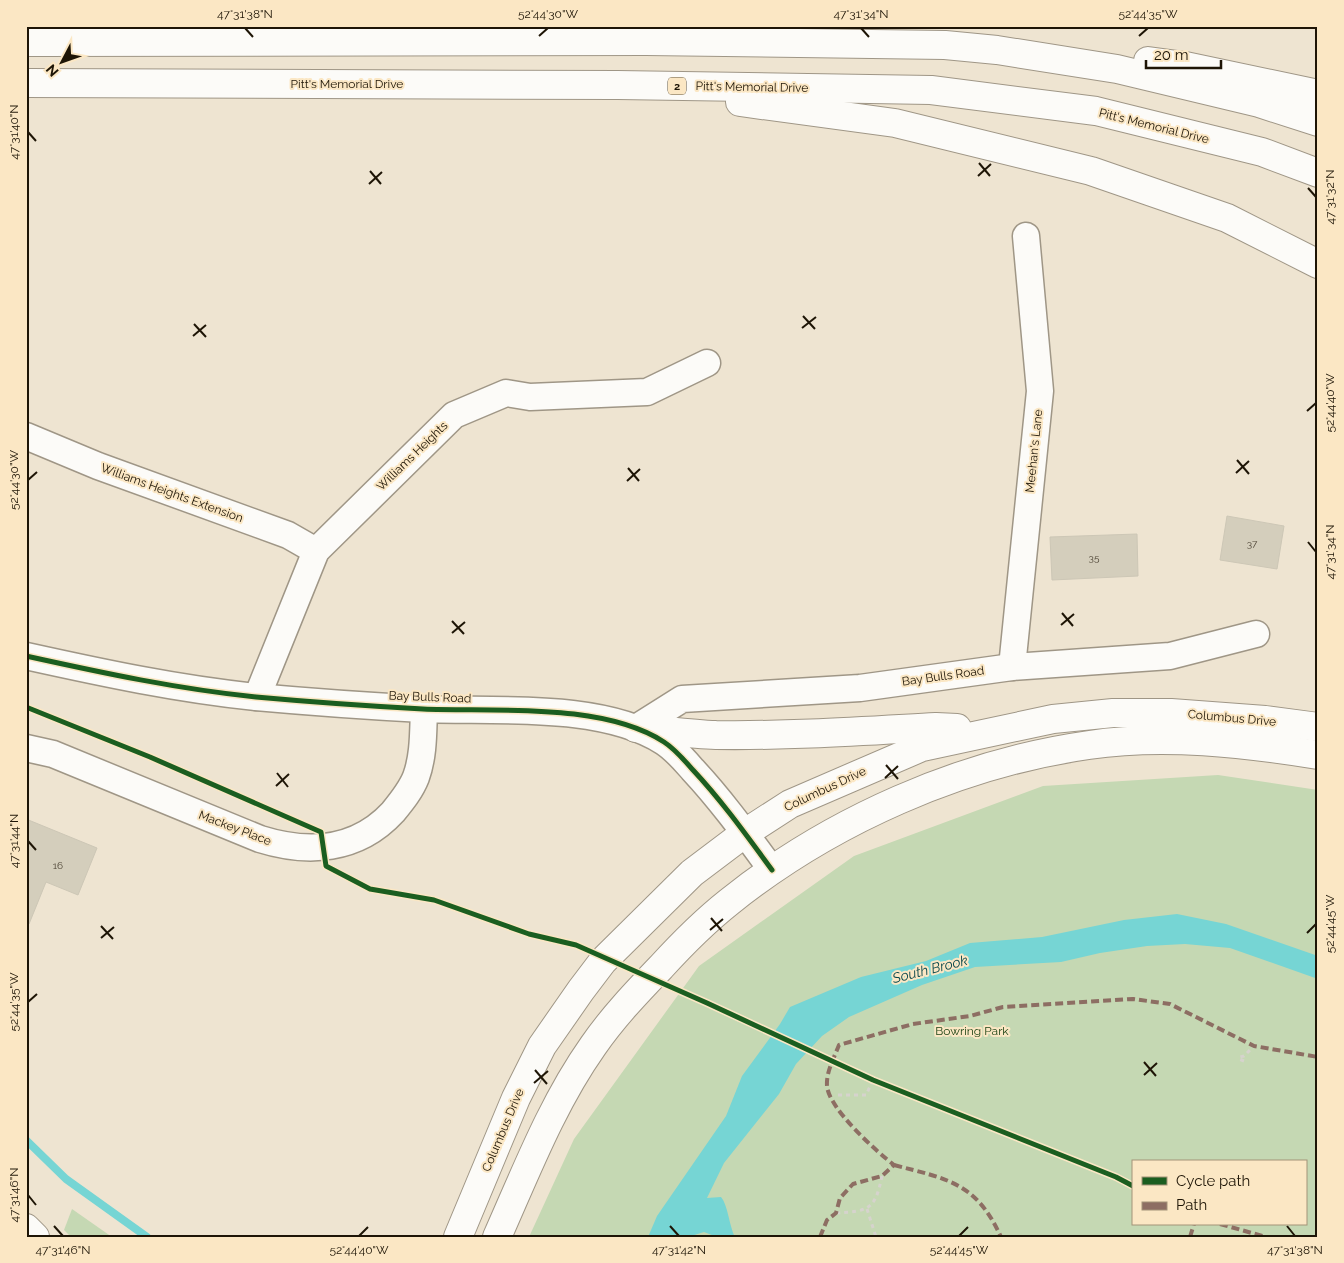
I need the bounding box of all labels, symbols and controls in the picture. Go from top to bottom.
text: 47°31'38"N [217,7,273,21]
text: 52°44'30"W [518,7,578,21]
text: 47°31'34"N [833,7,889,21]
text: 52°44'35"W [1118,7,1178,21]
north arrow [38,38,88,88]
scale bar [1146,38,1222,70]
text: 20 m [1154,46,1189,64]
text: N [43,61,62,80]
street label: Pitt's Memorial Drive [291,77,403,91]
road number: 2 [668,78,686,94]
street label: Pitt's Memorial Drive [695,79,809,95]
text: 47°31'40"N [7,104,21,160]
street label: Pitt's Memorial Drive [1098,106,1210,146]
text: 47°31'32"N [1323,170,1337,224]
text: 52°44'40"W [1323,373,1337,433]
street label: Meehan's Lane [1023,409,1045,493]
street label: Williams Heights [374,418,451,493]
text: 52°44'30"W [7,450,21,510]
street label: Williams Heights Extension [99,461,245,525]
text: 47°31'34"N [1323,524,1337,580]
house number: 37 [1247,538,1258,549]
house number: 35 [1089,552,1100,563]
street label: Bay Bulls Road [901,663,985,689]
street label: Bay Bulls Road [388,689,472,705]
street label: Columbus Drive [1187,707,1277,729]
street label: Columbus Drive [782,764,868,814]
street label: Mackey Place [197,808,273,848]
text: 47°31'44"N [7,814,21,868]
house number: 16 [53,860,63,871]
text: 52°44'45"W [1323,894,1337,953]
water label: South Brook [890,952,970,986]
text: 52°44'35"W [7,972,21,1032]
park label: Bowring Park [935,1024,1009,1038]
street label: Columbus Drive [479,1086,527,1174]
legend [1132,1160,1306,1226]
text: 47°31'46"N [7,1167,21,1223]
text: Cycle path [1176,1172,1250,1190]
text: Path [1176,1196,1207,1214]
text: 47°31'46"N [35,1243,91,1257]
text: 52°44'40"W [329,1243,389,1257]
text: 47°31'42"N [652,1243,706,1257]
text: 52°44'45"W [930,1243,989,1257]
text: 47°31'38"N [1267,1243,1323,1257]

